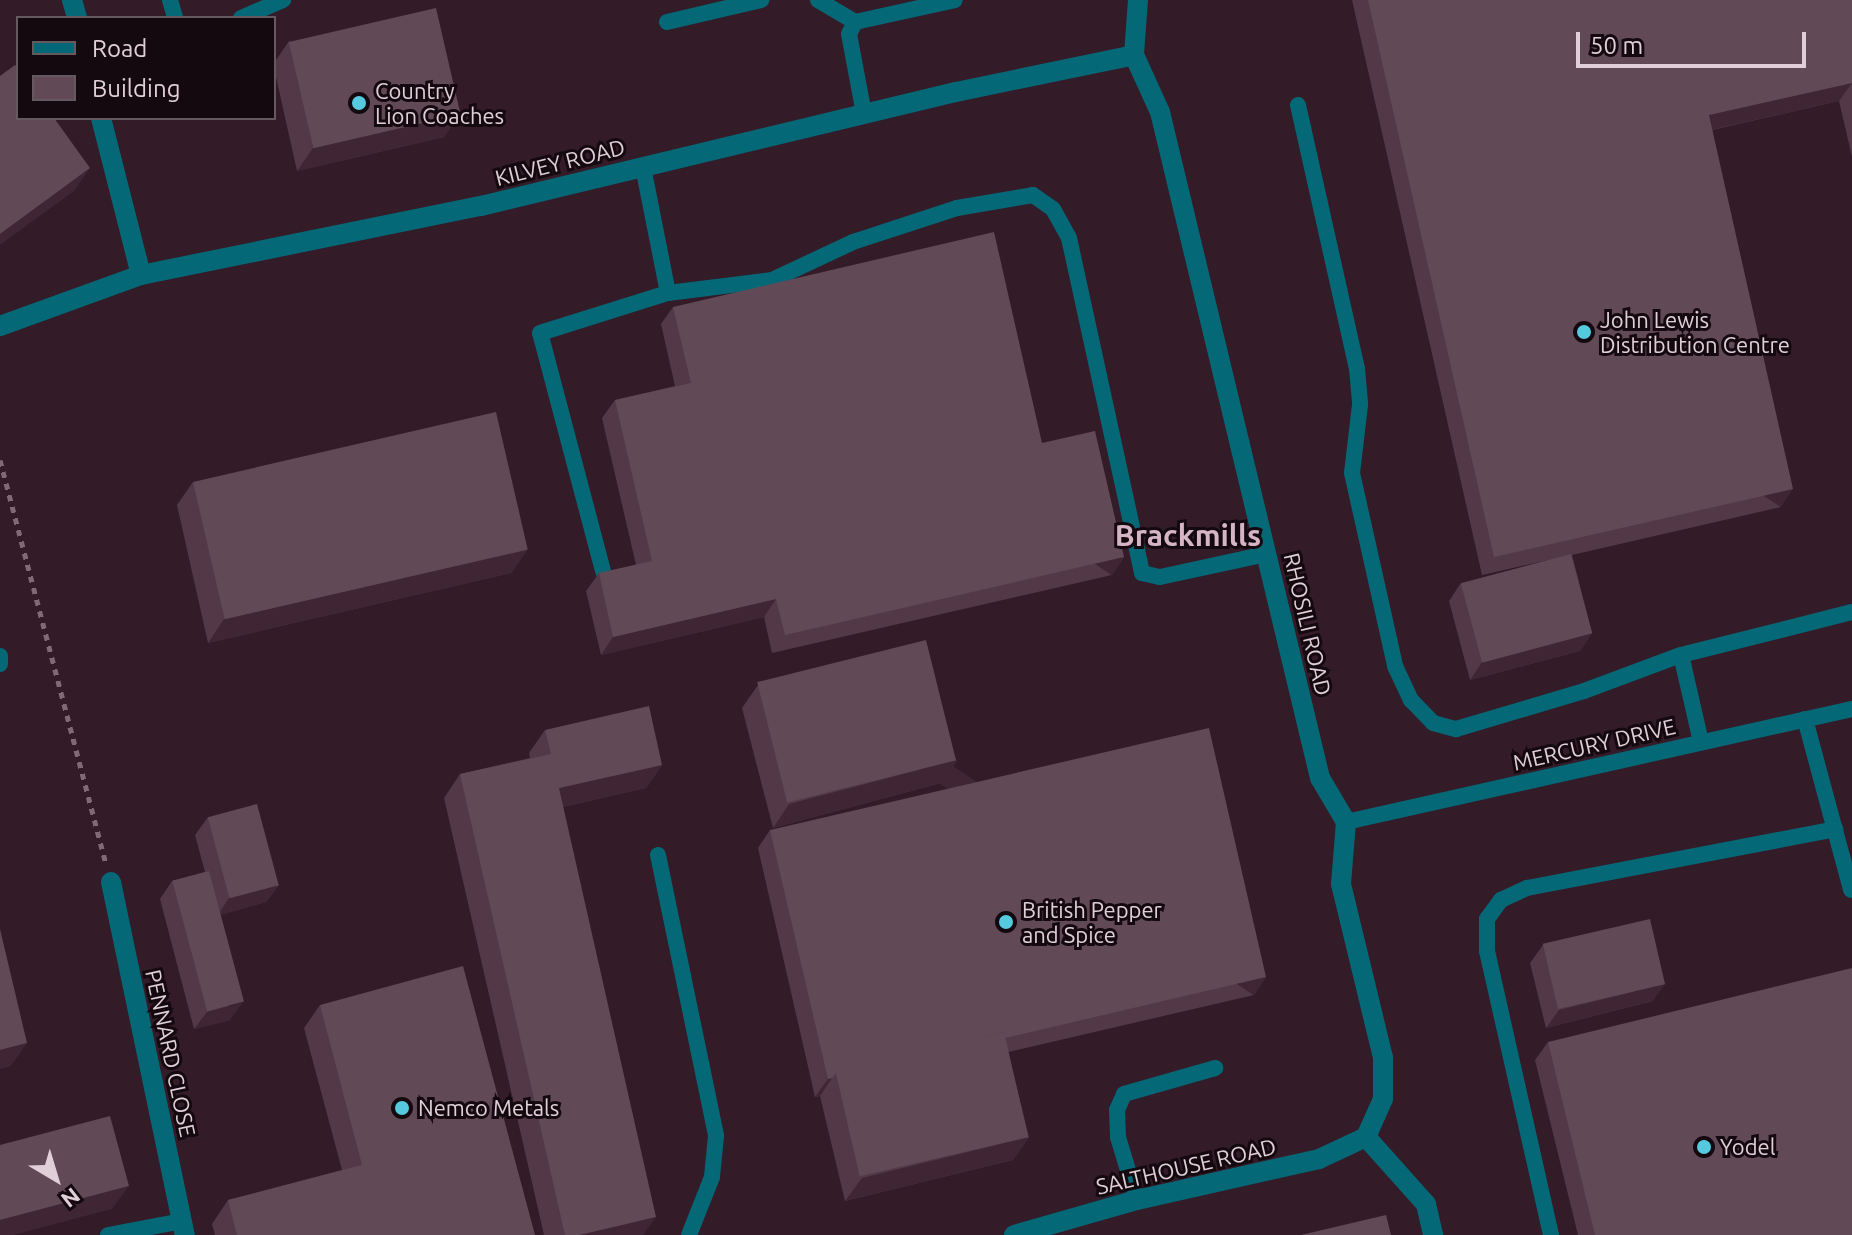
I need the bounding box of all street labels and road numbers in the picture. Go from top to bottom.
street label: KILVEY ROAD [492,133,628,191]
street label: RHOSILI ROAD [1279,550,1337,698]
street label: MERCURY DRIVE [1510,712,1678,776]
street label: PENNARD CLOSE [140,967,202,1139]
street label: SALTHOUSE ROAD [1093,1132,1279,1200]

